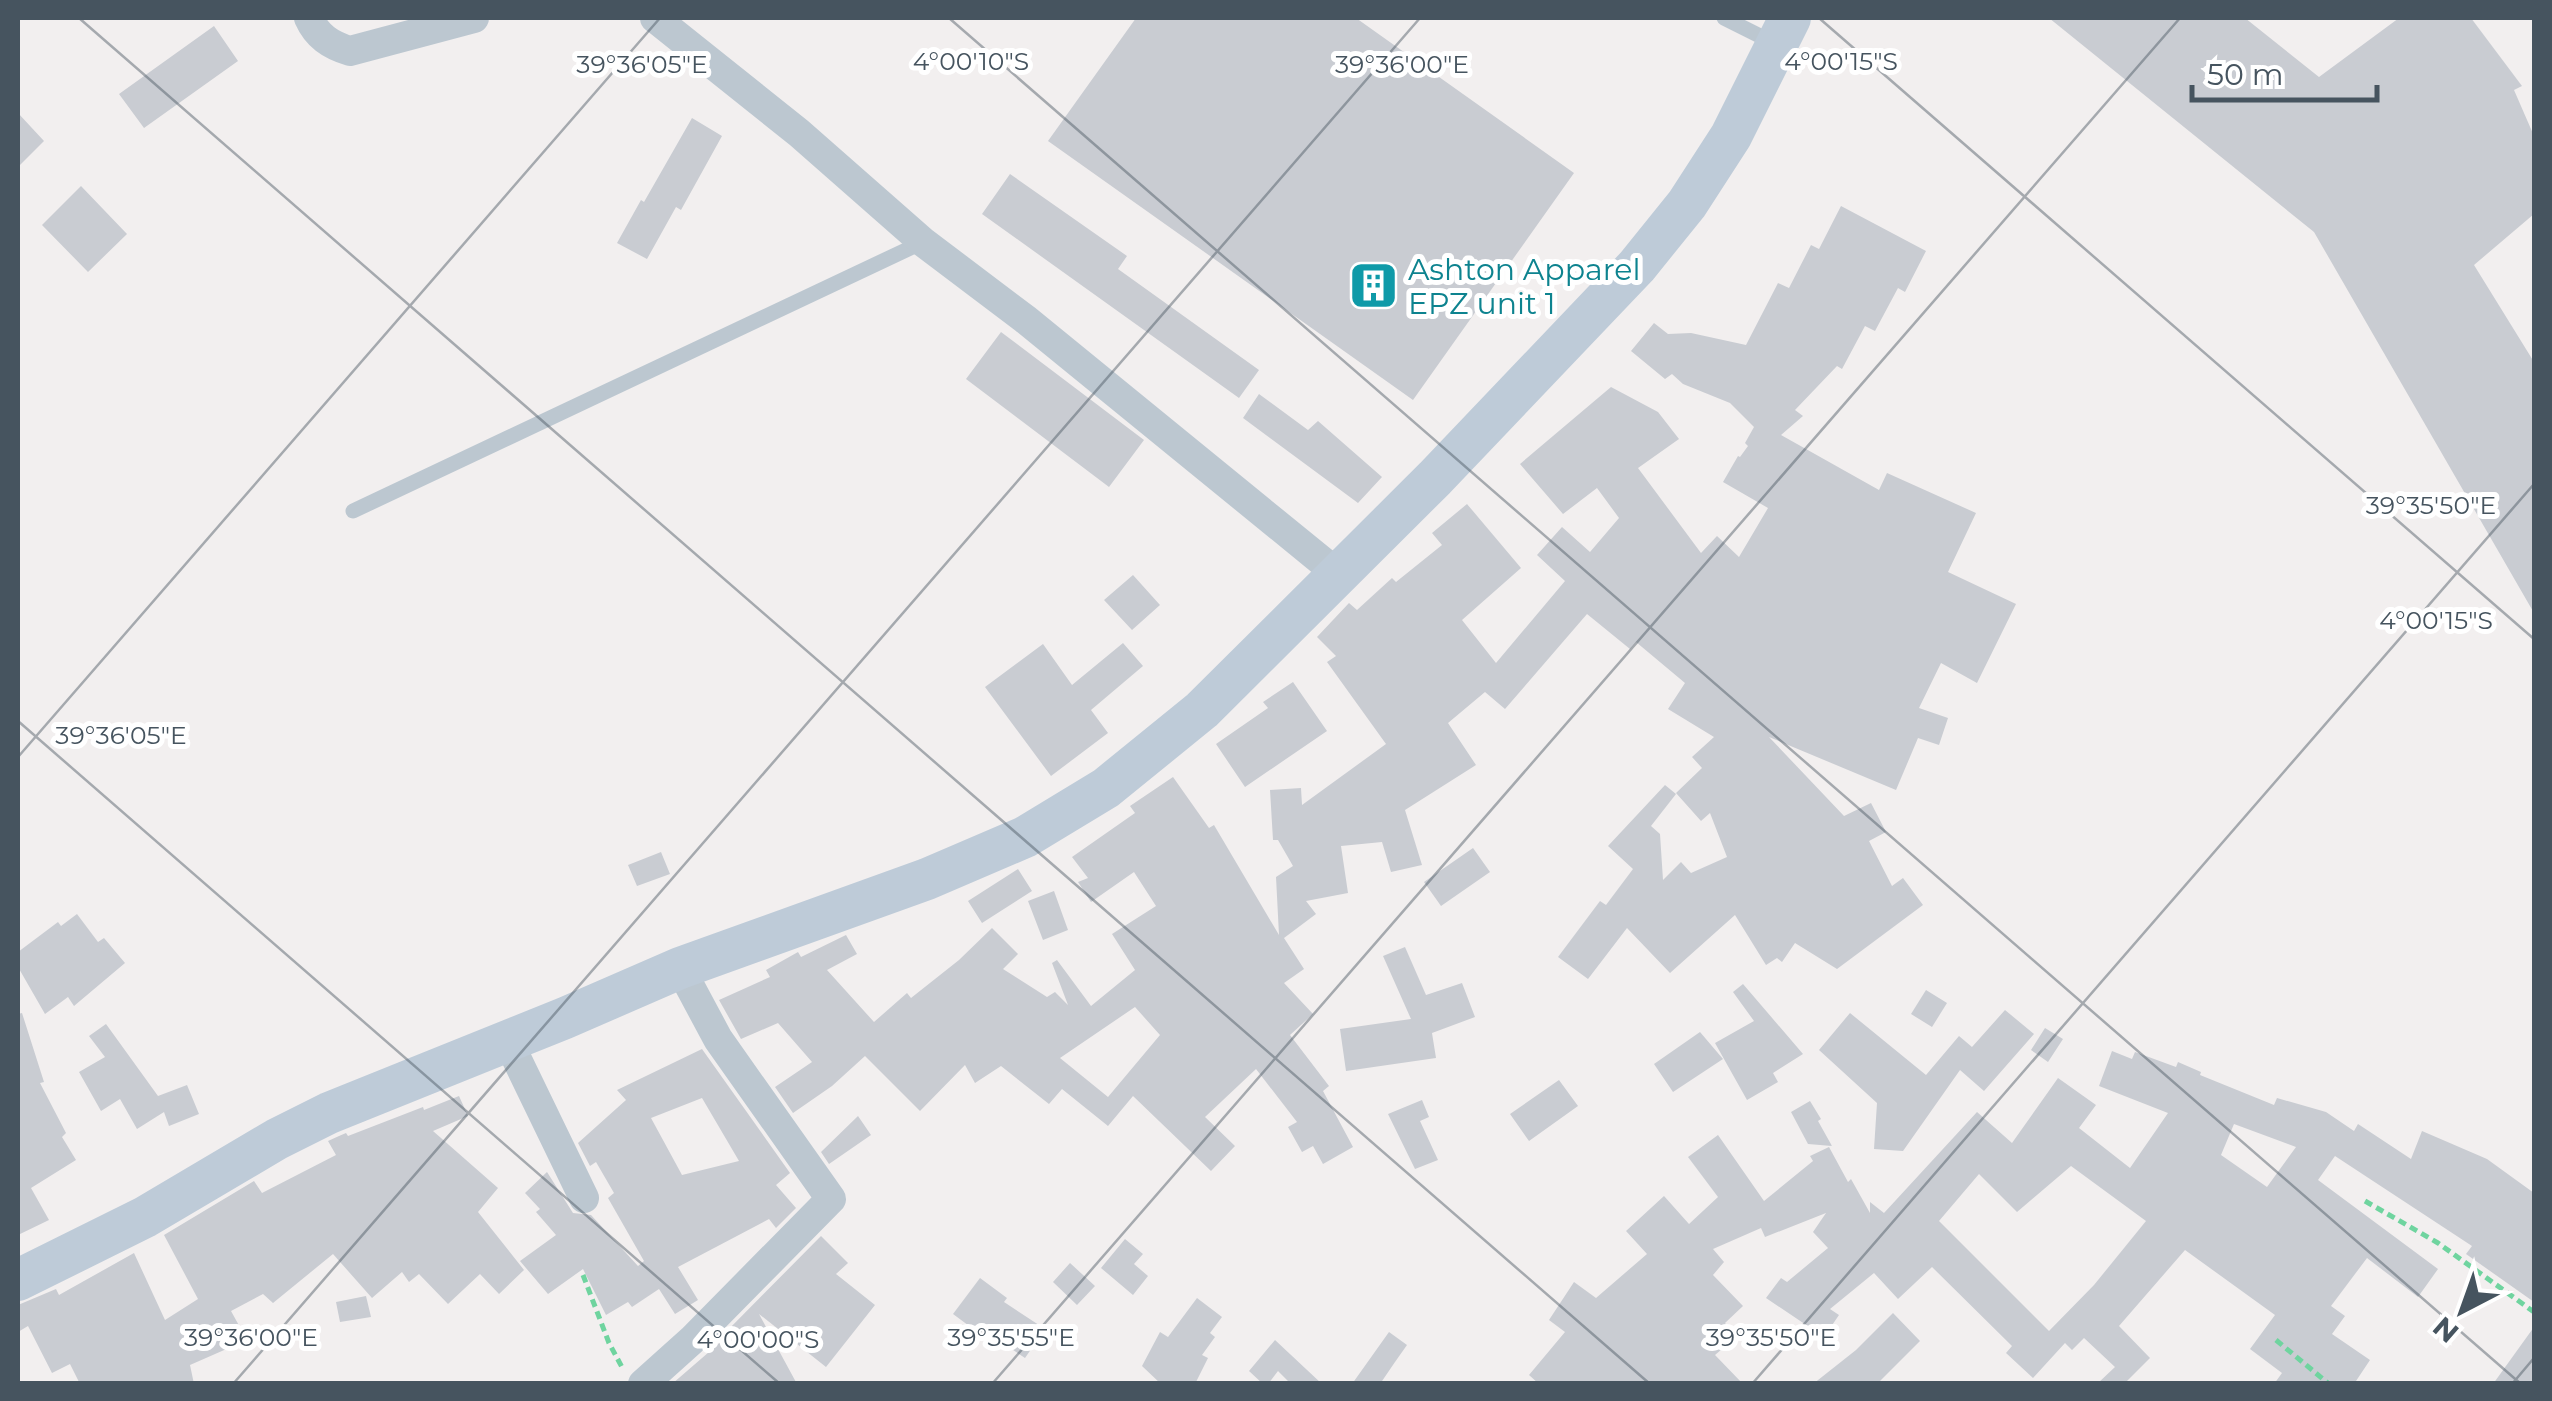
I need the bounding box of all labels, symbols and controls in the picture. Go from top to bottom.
scale bar [2192,40,2377,102]
text: 4°00'10"S [913,46,1029,76]
text: 4°00'15"S [1784,46,1898,76]
text: 39°36'05"E [576,49,708,79]
text: 39°36'00"E [1335,49,1469,79]
text: 50 m [2207,56,2284,93]
place label: Ashton Apparel EPZ unit 1 [1408,251,1640,322]
building icon: Ashton Apparel EPZ unit 1 [1347,260,1399,312]
text: 39°35'50"E [2366,490,2496,520]
text: 4°00'15"S [2379,605,2493,635]
text: 39°36'05"E [55,720,187,750]
north arrow [2412,1261,2512,1361]
text: N [2426,1310,2465,1350]
text: 39°36'00"E [184,1322,318,1352]
text: 39°35'55"E [947,1322,1075,1352]
text: 39°35'50"E [1706,1322,1836,1352]
text: 4°00'00"S [697,1324,819,1354]

